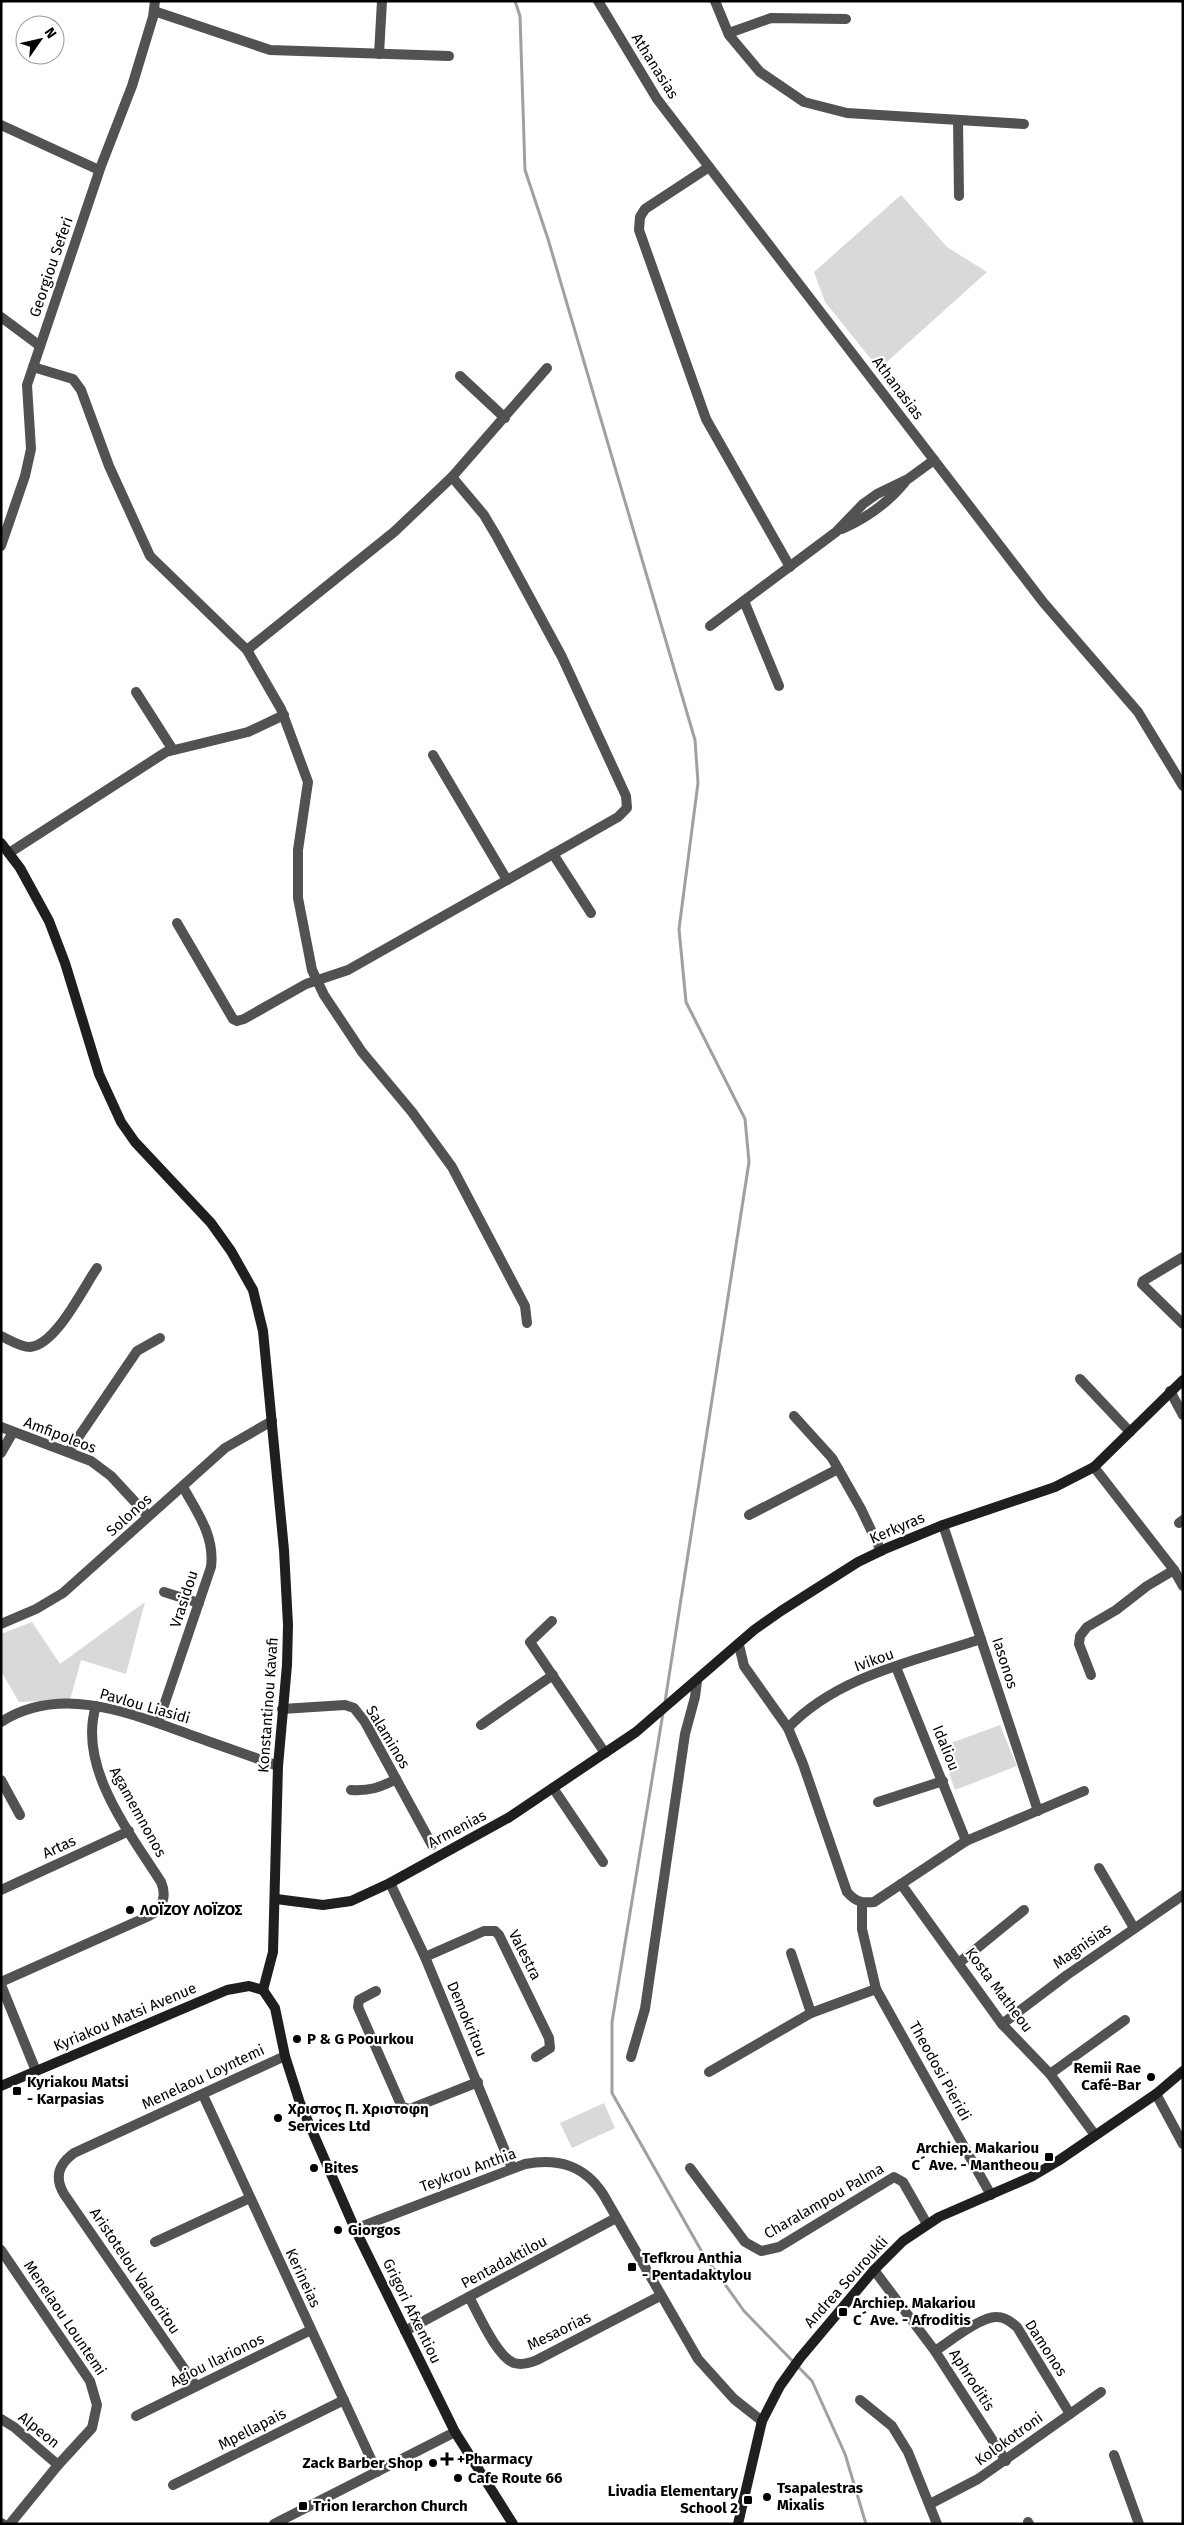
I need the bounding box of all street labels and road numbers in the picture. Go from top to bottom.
street label: Athanasias [628,30,682,102]
street label: Georgiou Seferi [25,214,77,320]
street label: Athanasias [869,353,927,423]
street label: Amfipoleos [21,1413,99,1457]
street label: Solonos [103,1490,155,1540]
street label: Kerkyras [867,1508,927,1548]
street label: Vrasidou [166,1568,202,1630]
street label: Iasonos [988,1635,1022,1691]
street label: Konstantinou Kavafi [254,1637,282,1773]
street label: Ivikou [852,1645,896,1675]
street label: Pavlou Liasidi [98,1685,192,1727]
street label: Salaminos [362,1702,414,1772]
street label: Idaliou [929,1723,963,1773]
street label: Agamemnonos [106,1764,170,1860]
street label: Armenias [425,1806,489,1852]
street label: Artas [39,1832,79,1862]
street label: Magnisias [1049,1919,1115,1973]
street label: Valestra [505,1927,545,1983]
street label: Kosta Matheou [961,1944,1037,2036]
street label: Kyriakou Matsi Avenue [51,1979,199,2055]
street label: Demokritou [443,1979,491,2059]
street label: Theodosi Pieridi [905,2018,975,2124]
street label: Menelaou Loyntemi [139,2041,267,2113]
street label: Teykrou Anthia [418,2144,518,2196]
street label: Charalampou Palma [761,2159,887,2243]
street label: Aristotelou Valaoritou [86,2204,184,2338]
street label: Pentadaktilou [458,2232,550,2292]
street label: Andrea Souroukli [800,2233,892,2331]
street label: Kerineias [282,2246,324,2310]
street label: Grigori Afxentiou [379,2256,445,2366]
street label: Menelaou Lountemi [20,2257,110,2379]
street label: Mesaorias [524,2308,594,2354]
street label: Damonos [1021,2316,1071,2380]
street label: Agiou Ilarionos [167,2329,267,2391]
street label: Aphroditis [945,2346,999,2414]
street label: Mpellapais [215,2404,289,2454]
street label: Alpeon [15,2408,63,2452]
street label: Kolokotroni [972,2408,1046,2470]

